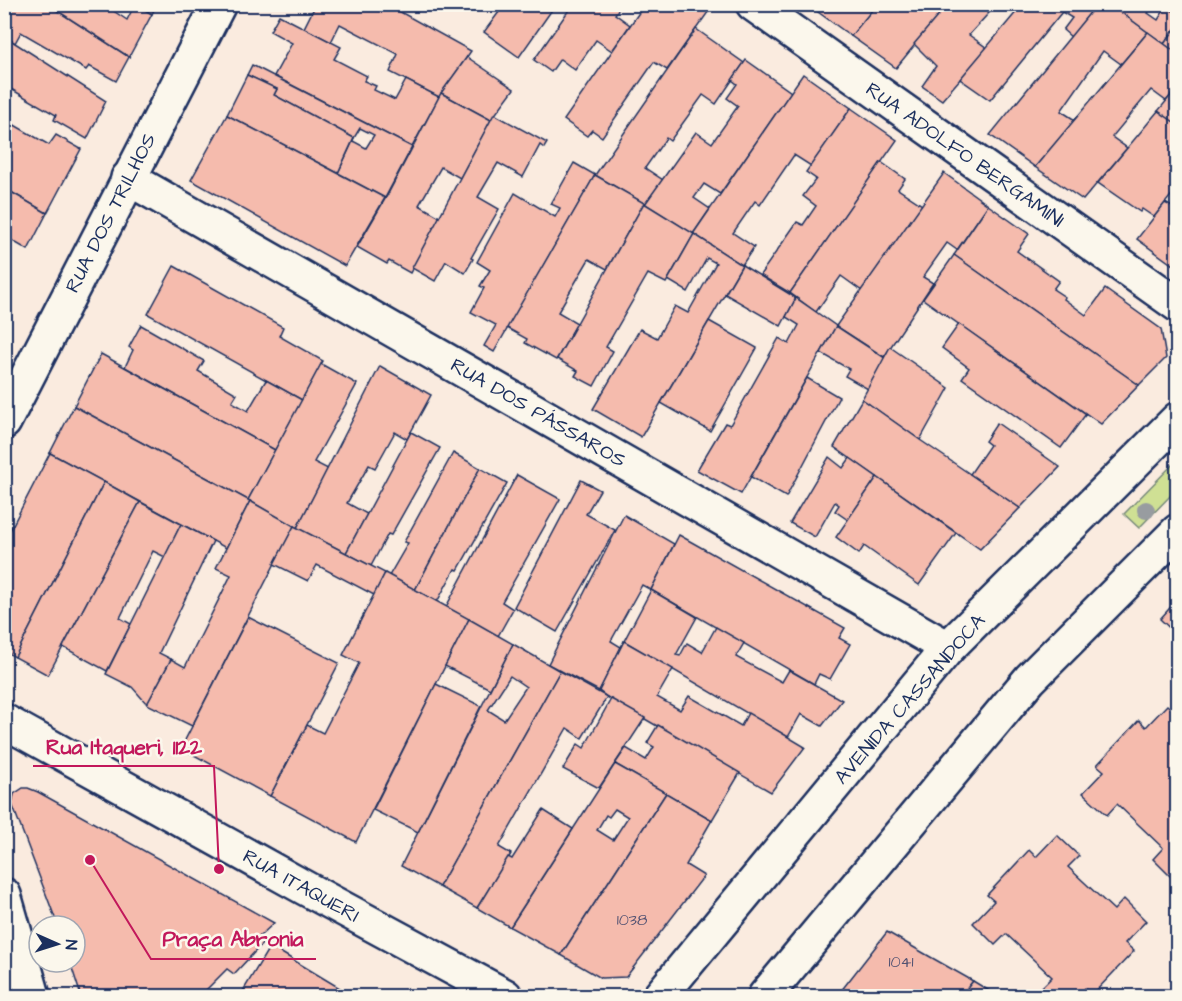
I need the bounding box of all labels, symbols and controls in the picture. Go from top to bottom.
street label: RUA ADOLFO BERGAMINI [860,76,1070,234]
street label: RUA DOS TRILHOS [59,128,163,298]
street label: RUA DOS PÁSSAROS [445,351,631,475]
street label: AVENIDA CASSANDOCA [828,607,992,790]
callout: Rua Itaqueri, 1122 [33,727,214,766]
text: Rua Itaqueri, 1122 [46,733,203,763]
street label: RUA ITAQUERI [238,842,364,930]
house number: 1038 [617,909,647,931]
north arrow [27,914,87,974]
callout: Praça Abronia [151,920,316,959]
text: Praça Abronia [162,925,304,954]
text: N [60,939,82,950]
house number: 1041 [888,951,914,973]

